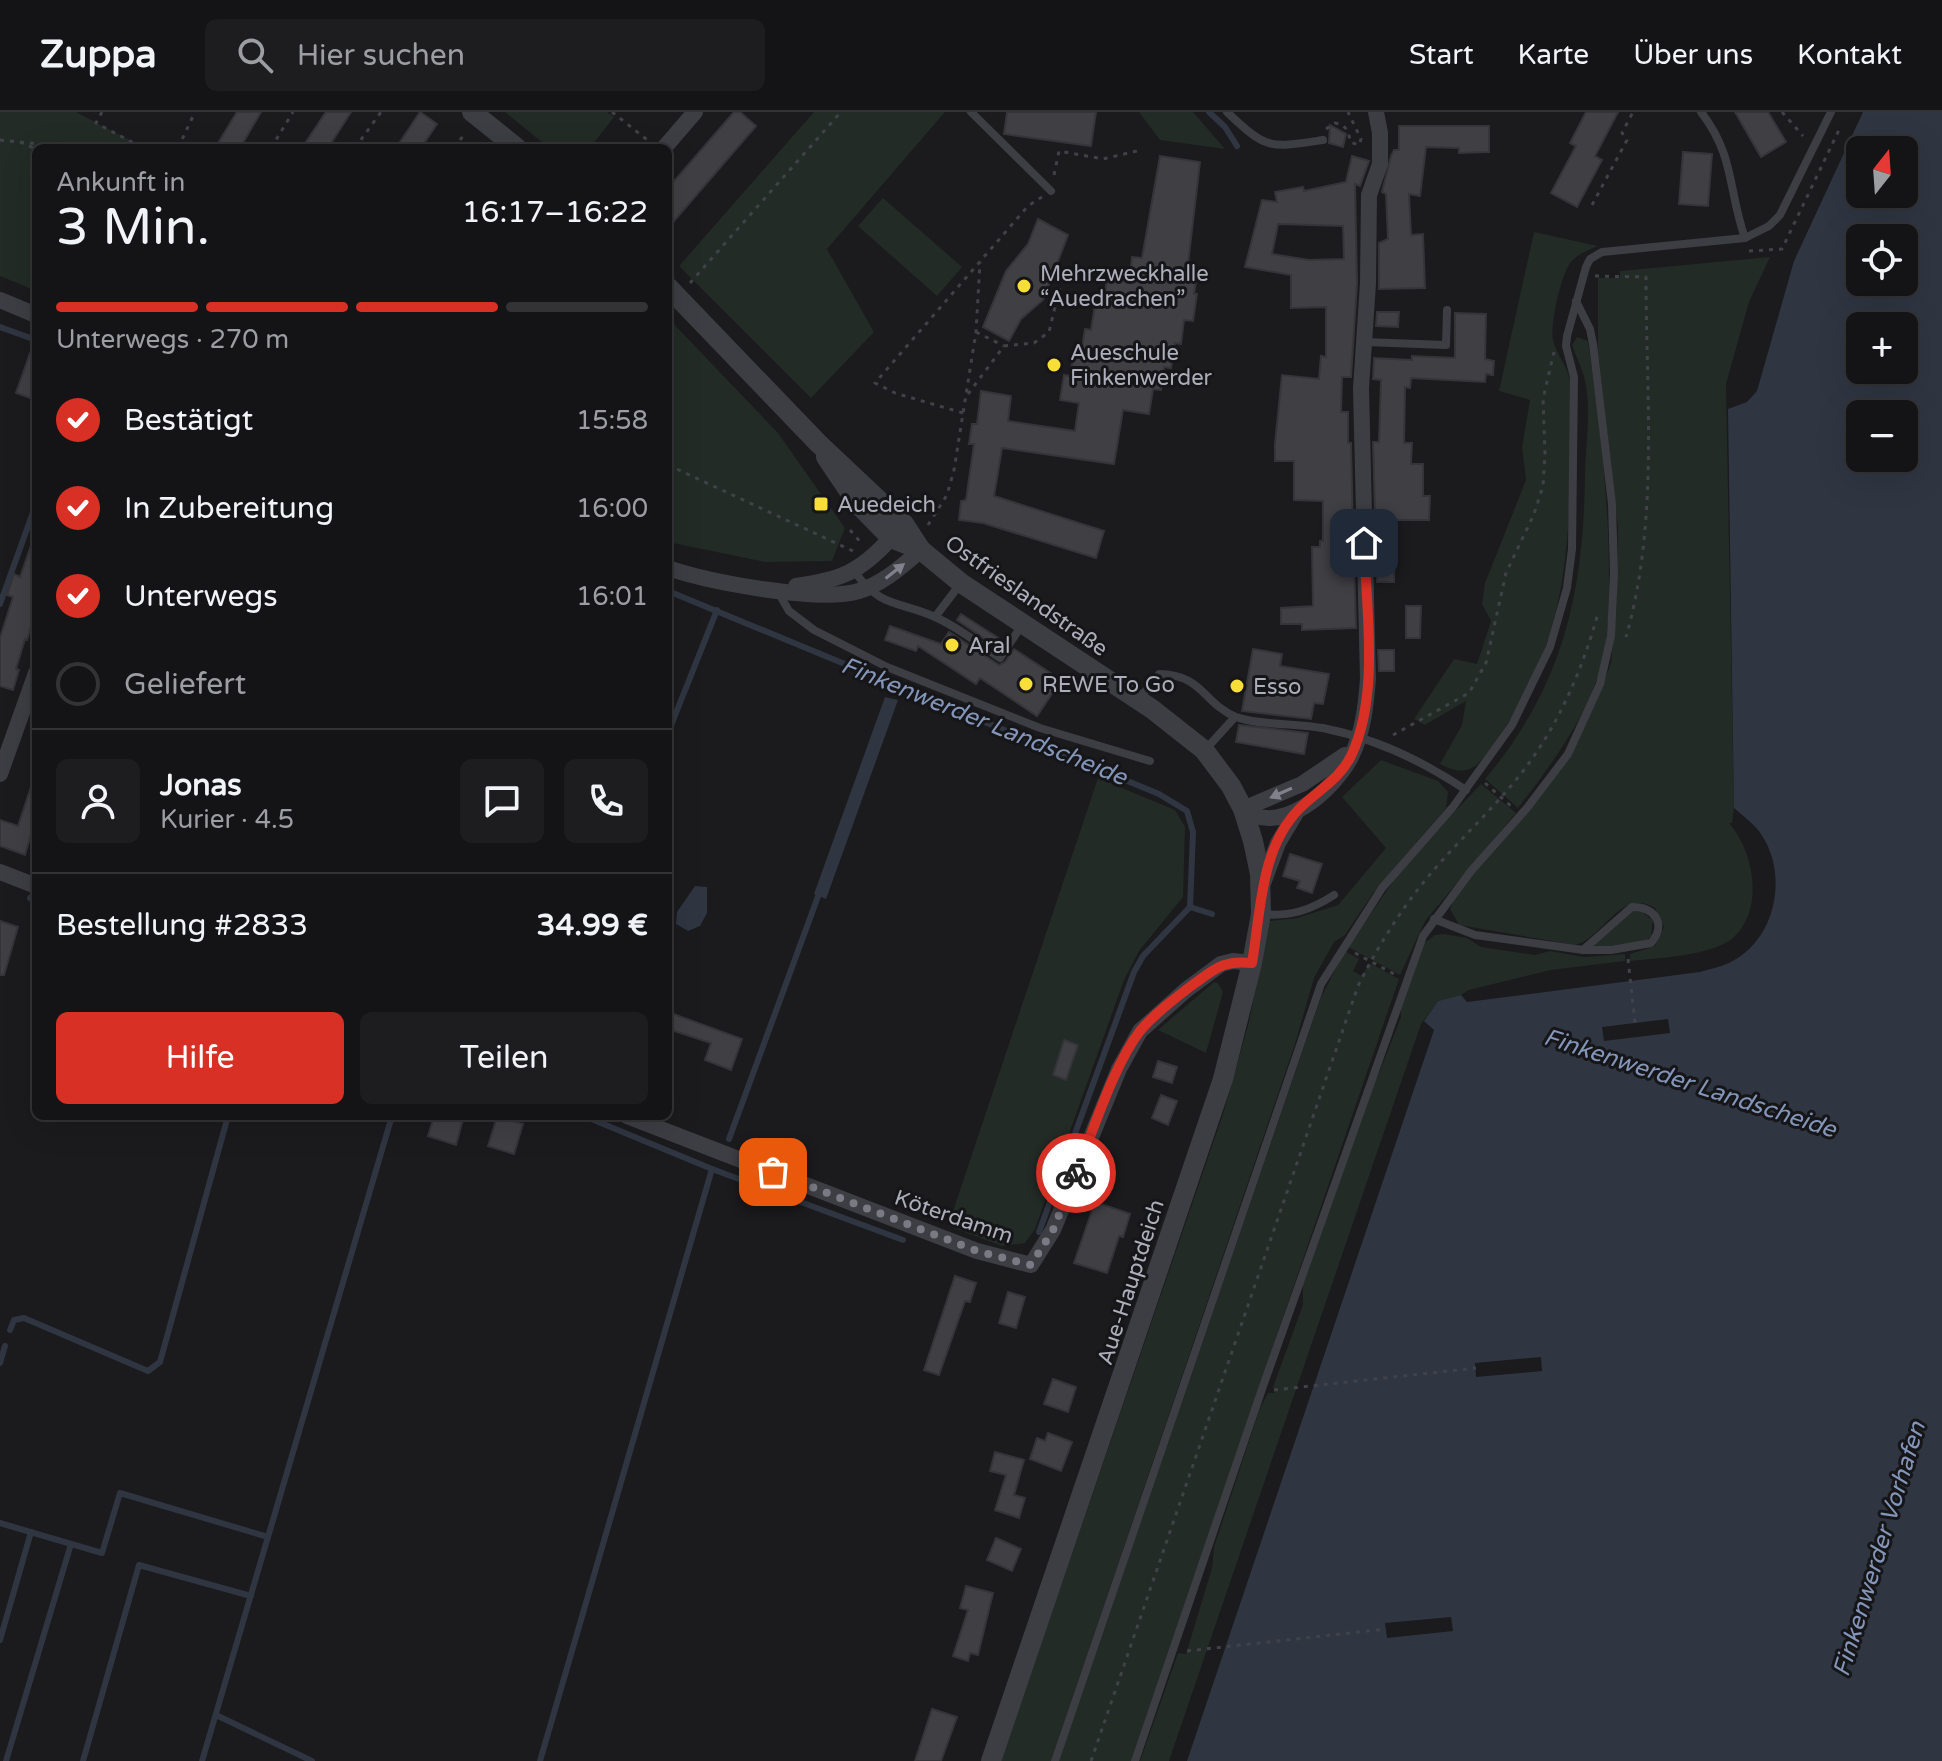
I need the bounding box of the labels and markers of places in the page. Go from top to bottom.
place label: Mehrzweckhalle “Auedrachen” [1040,261,1209,312]
marker: Mehrzweckhalle “Auedrachen” [1015,277,1033,295]
place label: Aueschule Finkenwerder [1070,340,1213,391]
marker: Aueschule Finkenwerder [1045,356,1063,374]
place label: Auedeich [837,492,936,518]
marker: Auedeich [812,495,830,513]
pin [1330,509,1398,577]
place label: Aral [968,633,1011,659]
marker: Aral [943,636,961,654]
place label: REWE To Go [1042,672,1175,698]
place label: Esso [1253,674,1301,700]
marker: REWE To Go [1017,675,1035,693]
marker: Esso [1228,677,1246,695]
pin [739,1138,807,1206]

